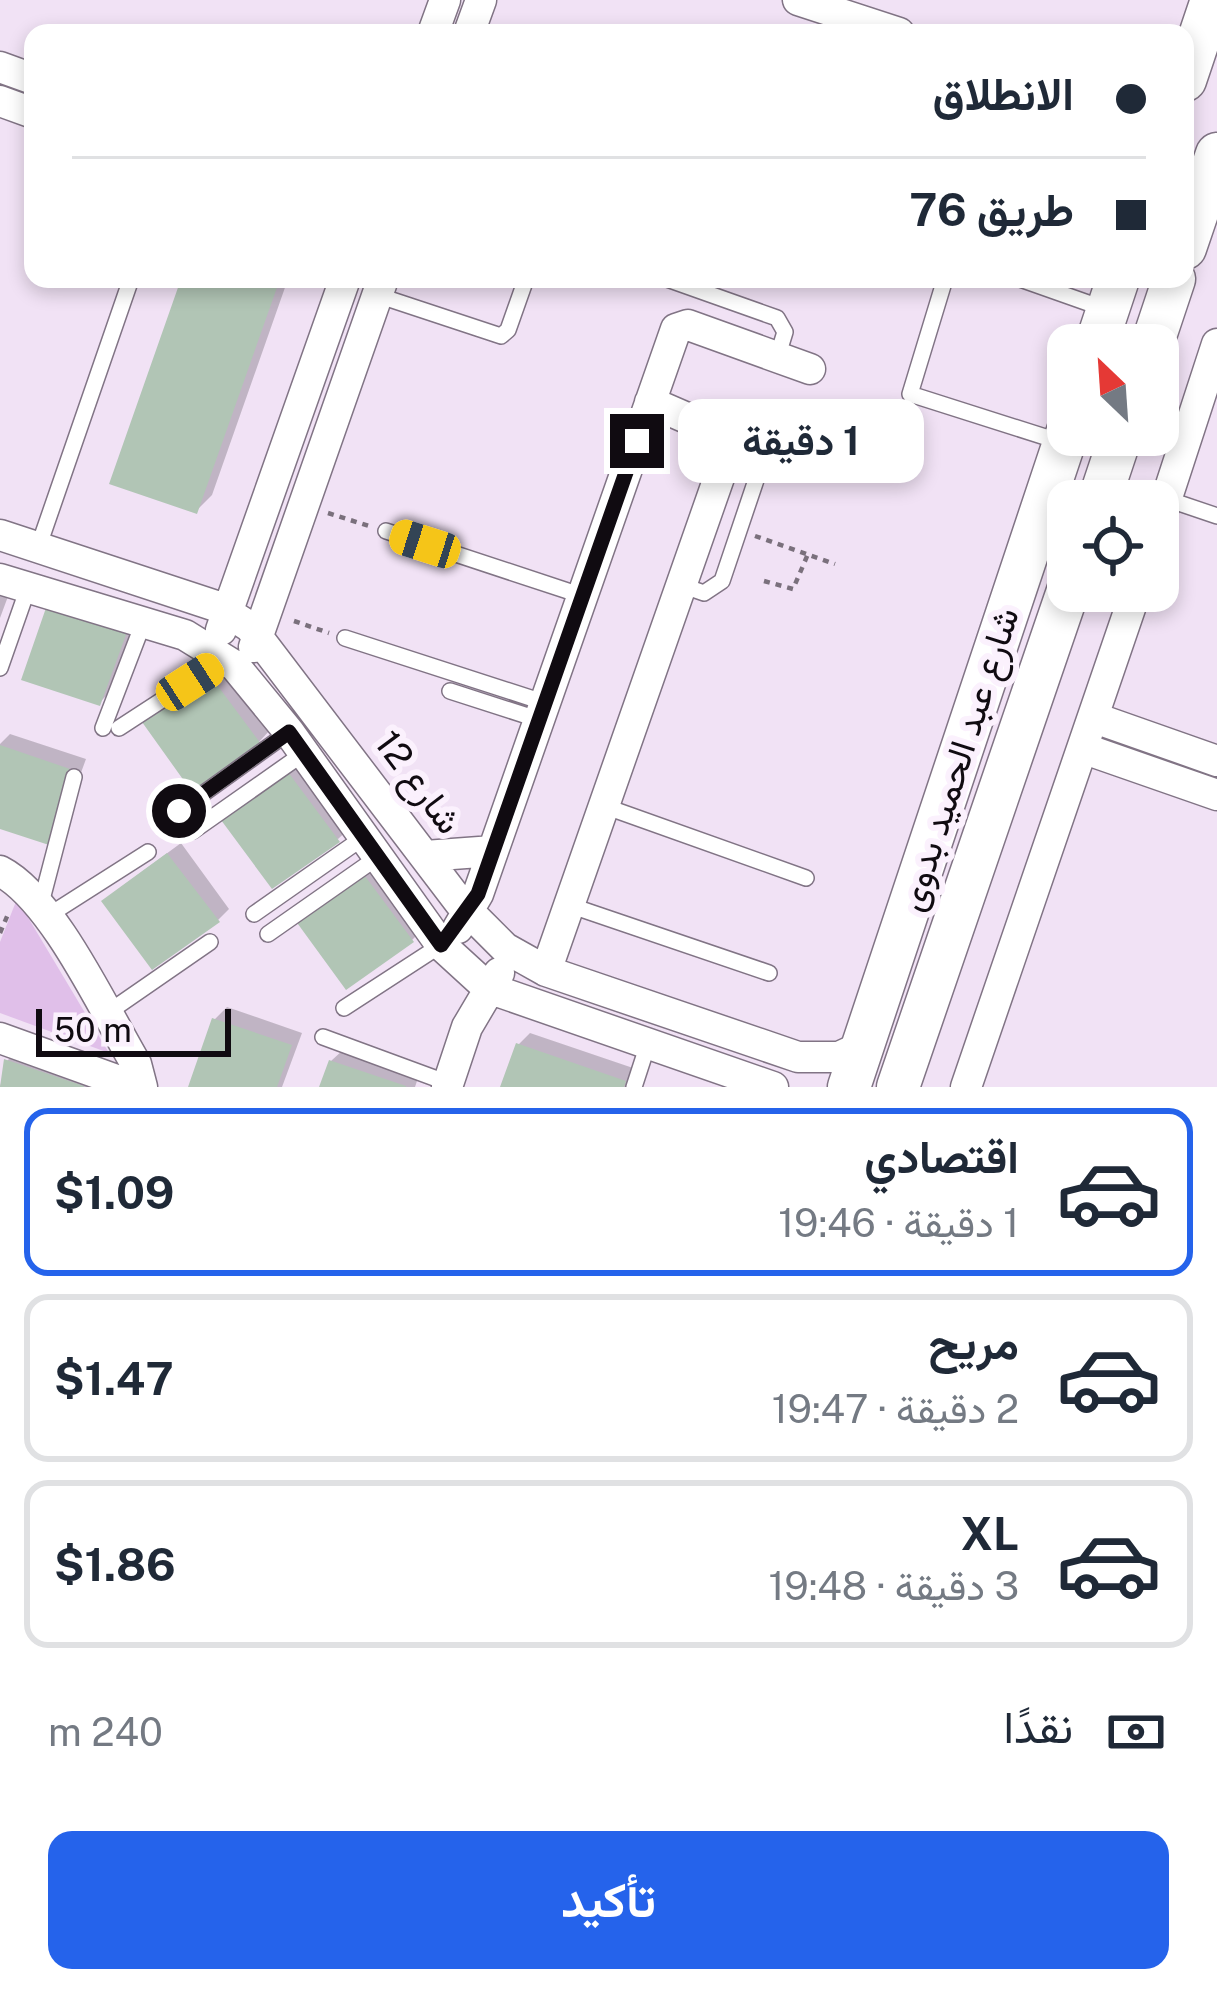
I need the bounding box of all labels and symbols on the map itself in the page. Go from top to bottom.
north arrow [1047,324,1179,456]
callout: 1 دقيقة [679,399,925,483]
route end [610,414,664,468]
car [385,516,465,572]
street label: شارع عبد الحميد بدوى [889,602,1031,917]
car [150,647,230,717]
street label: شارع 12 [364,723,471,844]
route start [152,784,206,838]
scale bar [36,1003,231,1056]

